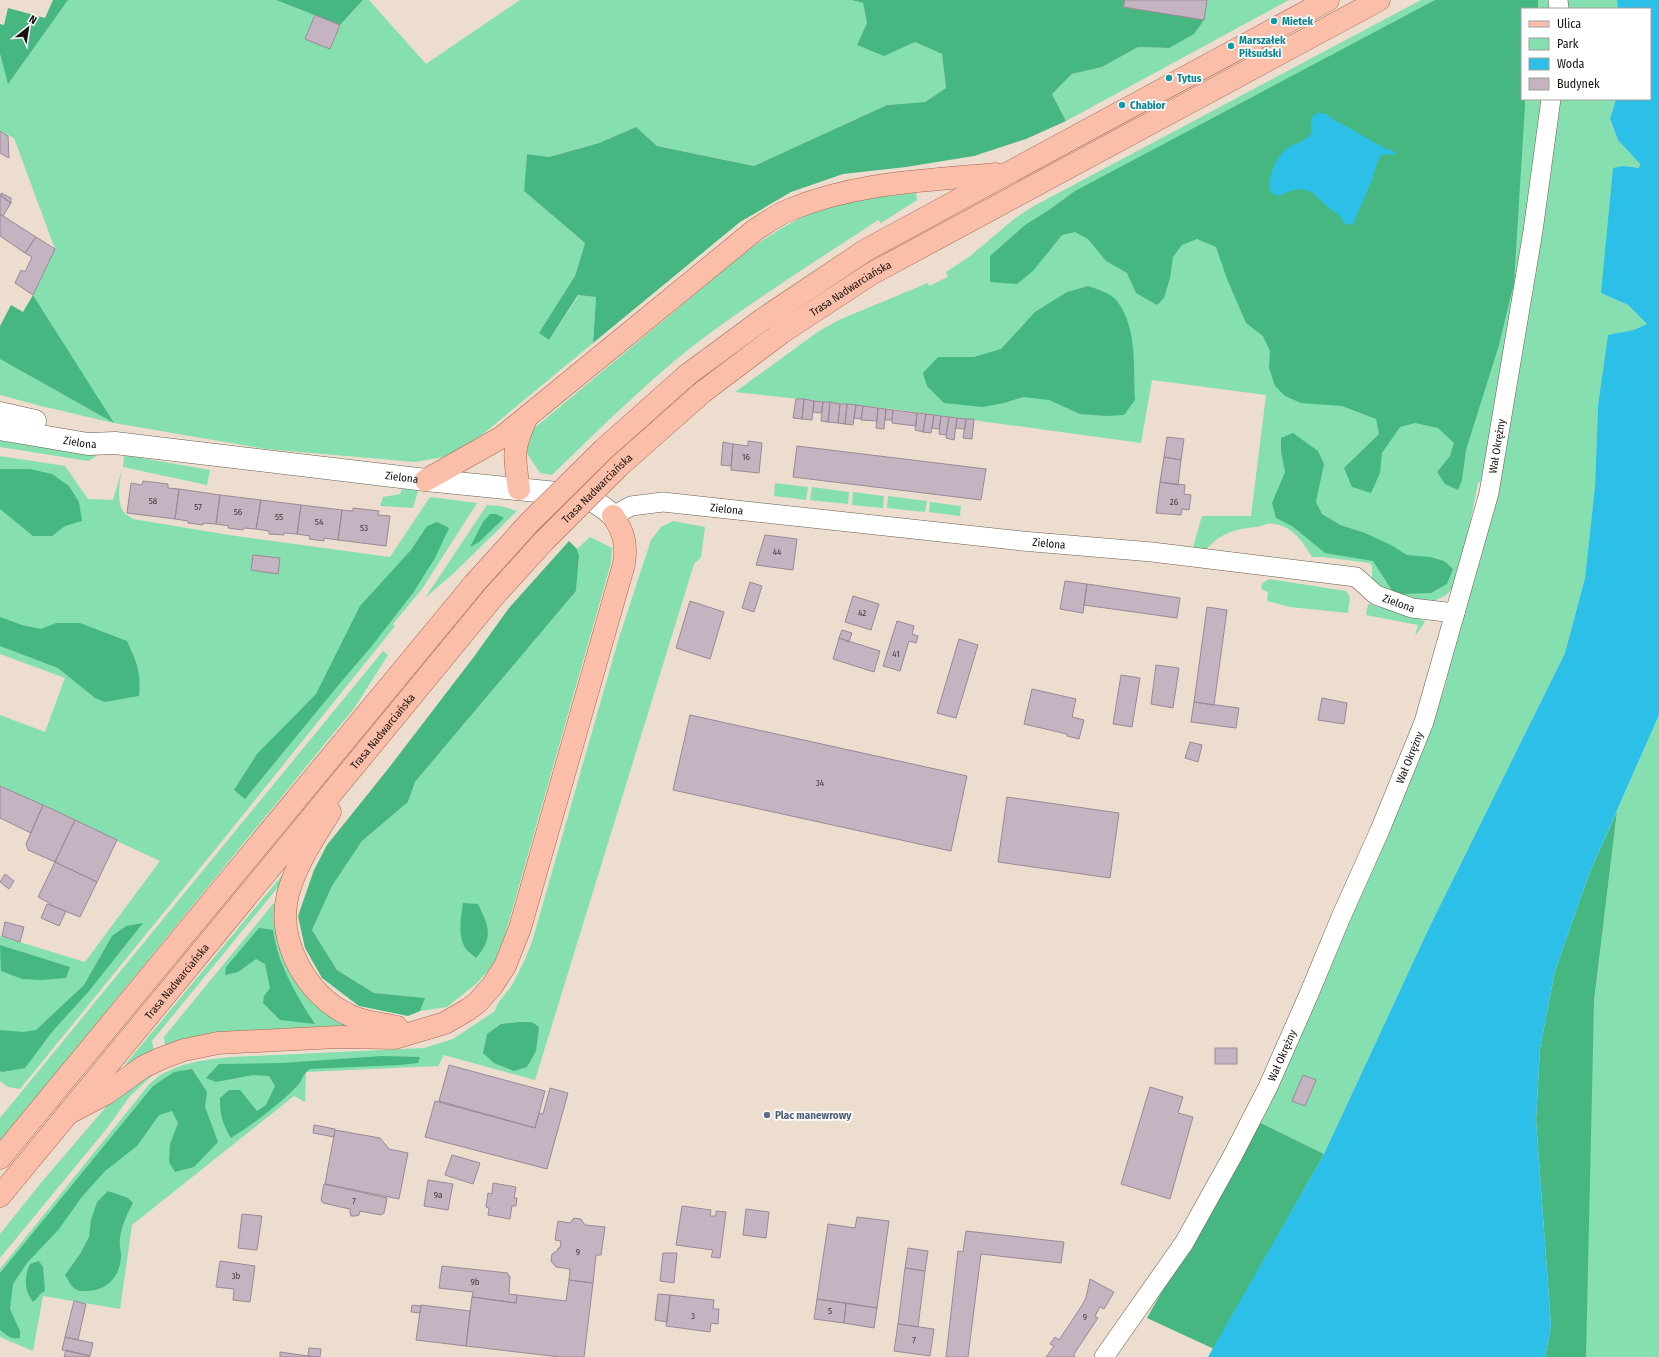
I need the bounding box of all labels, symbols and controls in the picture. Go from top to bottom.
north arrow [8,8,48,48]
legend [1521,8,1651,100]
text: N [27,12,39,27]
place label: Mietek [1282,15,1314,28]
marker: Mietek [1269,16,1279,26]
text: Ulica [1557,17,1581,31]
place label: Marszałek Piłsudski [1239,34,1286,60]
text: Park [1557,37,1579,51]
marker: Marszałek Piłsudski [1226,41,1236,51]
text: Woda [1557,57,1585,71]
place label: Tytus [1177,72,1202,85]
marker: Tytus [1164,73,1174,83]
text: Budynek [1557,77,1600,91]
place label: Chabior [1130,99,1167,112]
marker: Chabior [1117,100,1127,110]
street label: Trasa Nadwarciańska [808,258,894,319]
street label: Wał Okrężny [1486,418,1508,474]
street label: Zielona [62,434,97,451]
street label: Trasa Nadwarciańska [559,451,635,526]
house number: 16 [742,452,751,462]
street label: Zielona [384,469,419,486]
house number: 58 [149,496,158,506]
house number: 26 [1170,497,1179,507]
street label: Zielona [709,501,744,518]
house number: 57 [194,502,202,512]
house number: 56 [234,507,243,517]
house number: 55 [275,512,283,522]
house number: 54 [315,517,324,527]
house number: 53 [360,523,368,533]
street label: Zielona [1032,536,1066,552]
house number: 44 [773,547,782,557]
street label: Zielona [1381,592,1416,615]
house number: 42 [858,608,866,618]
house number: 41 [892,649,900,659]
street label: Trasa Nadwarciańska [348,691,418,772]
street label: Wał Okrężny [1394,730,1426,786]
house number: 34 [816,778,825,788]
street label: Trasa Nadwarciańska [142,941,212,1022]
street label: Wał Okrężny [1265,1028,1299,1083]
place label: Plac manewrowy [775,1109,852,1122]
marker: Plac manewrowy [762,1110,772,1120]
house number: 9a [434,1190,443,1200]
house number: 7 [352,1196,356,1206]
house number: 9 [576,1247,580,1257]
house number: 3b [232,1271,241,1281]
house number: 9b [470,1277,480,1287]
house number: 5 [828,1306,832,1316]
house number: 3 [691,1311,695,1321]
house number: 9 [1083,1312,1087,1322]
house number: 7 [912,1335,916,1345]

